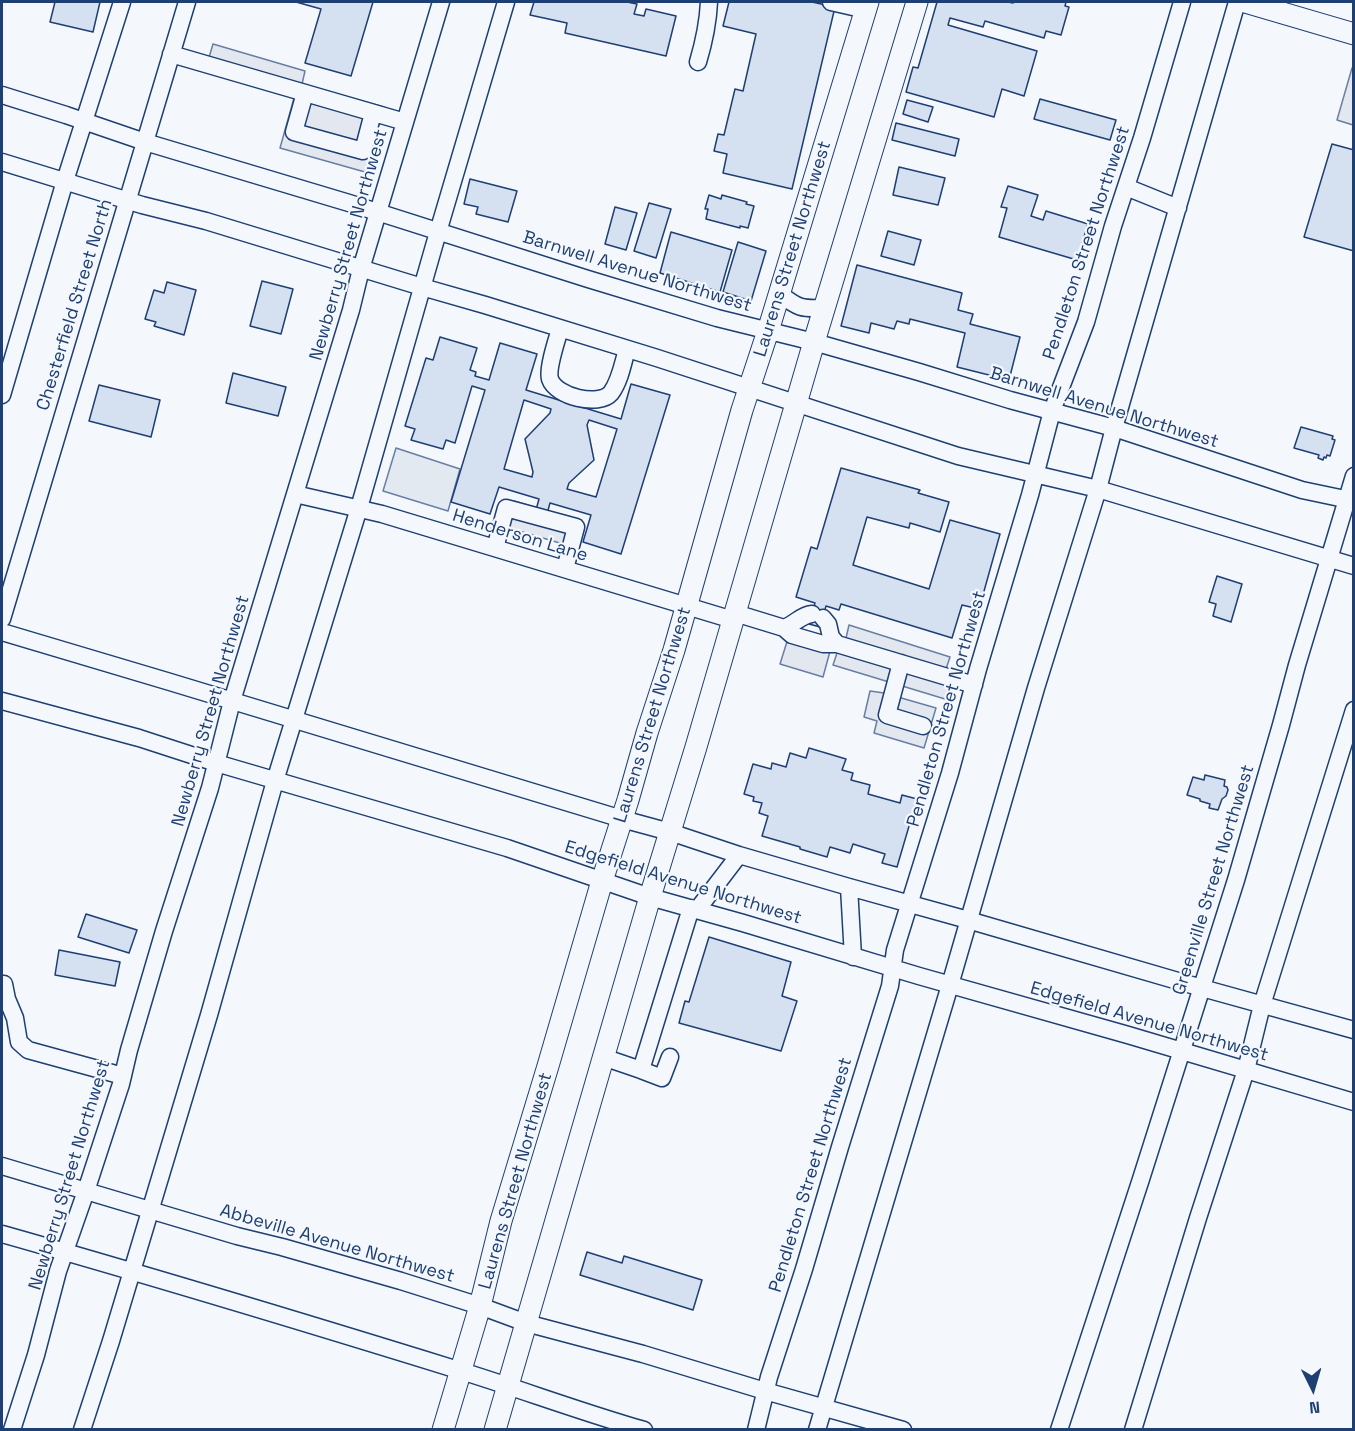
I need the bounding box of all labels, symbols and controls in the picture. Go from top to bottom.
street label: Pendleton Street Northwest [1039,123,1135,363]
street label: Newberry Street Northwest [306,127,392,363]
street label: Laurens Street Northwest [750,139,836,359]
street label: Chesterfield Street North [33,197,117,413]
street label: Barnwell Avenue Northwest [520,227,754,317]
street label: Barnwell Avenue Northwest [987,363,1221,453]
street label: Henderson Lane [450,505,590,567]
street label: Pendleton Street Northwest [903,589,991,829]
street label: Newberry Street Northwest [168,593,254,829]
street label: Laurens Street Northwest [610,605,696,825]
street label: Greenville Street Northwest [1169,762,1259,998]
street label: Edgefield Avenue Northwest [562,837,804,929]
street label: Edgefield Avenue Northwest [1028,978,1270,1066]
street label: Pendleton Street Northwest [765,1055,857,1295]
street label: Newberry Street Northwest [25,1057,115,1293]
street label: Laurens Street Northwest [475,1070,557,1292]
street label: Abbeville Avenue Northwest [217,1200,457,1288]
north arrow [1283,1359,1343,1419]
text: N [1308,1397,1321,1418]

